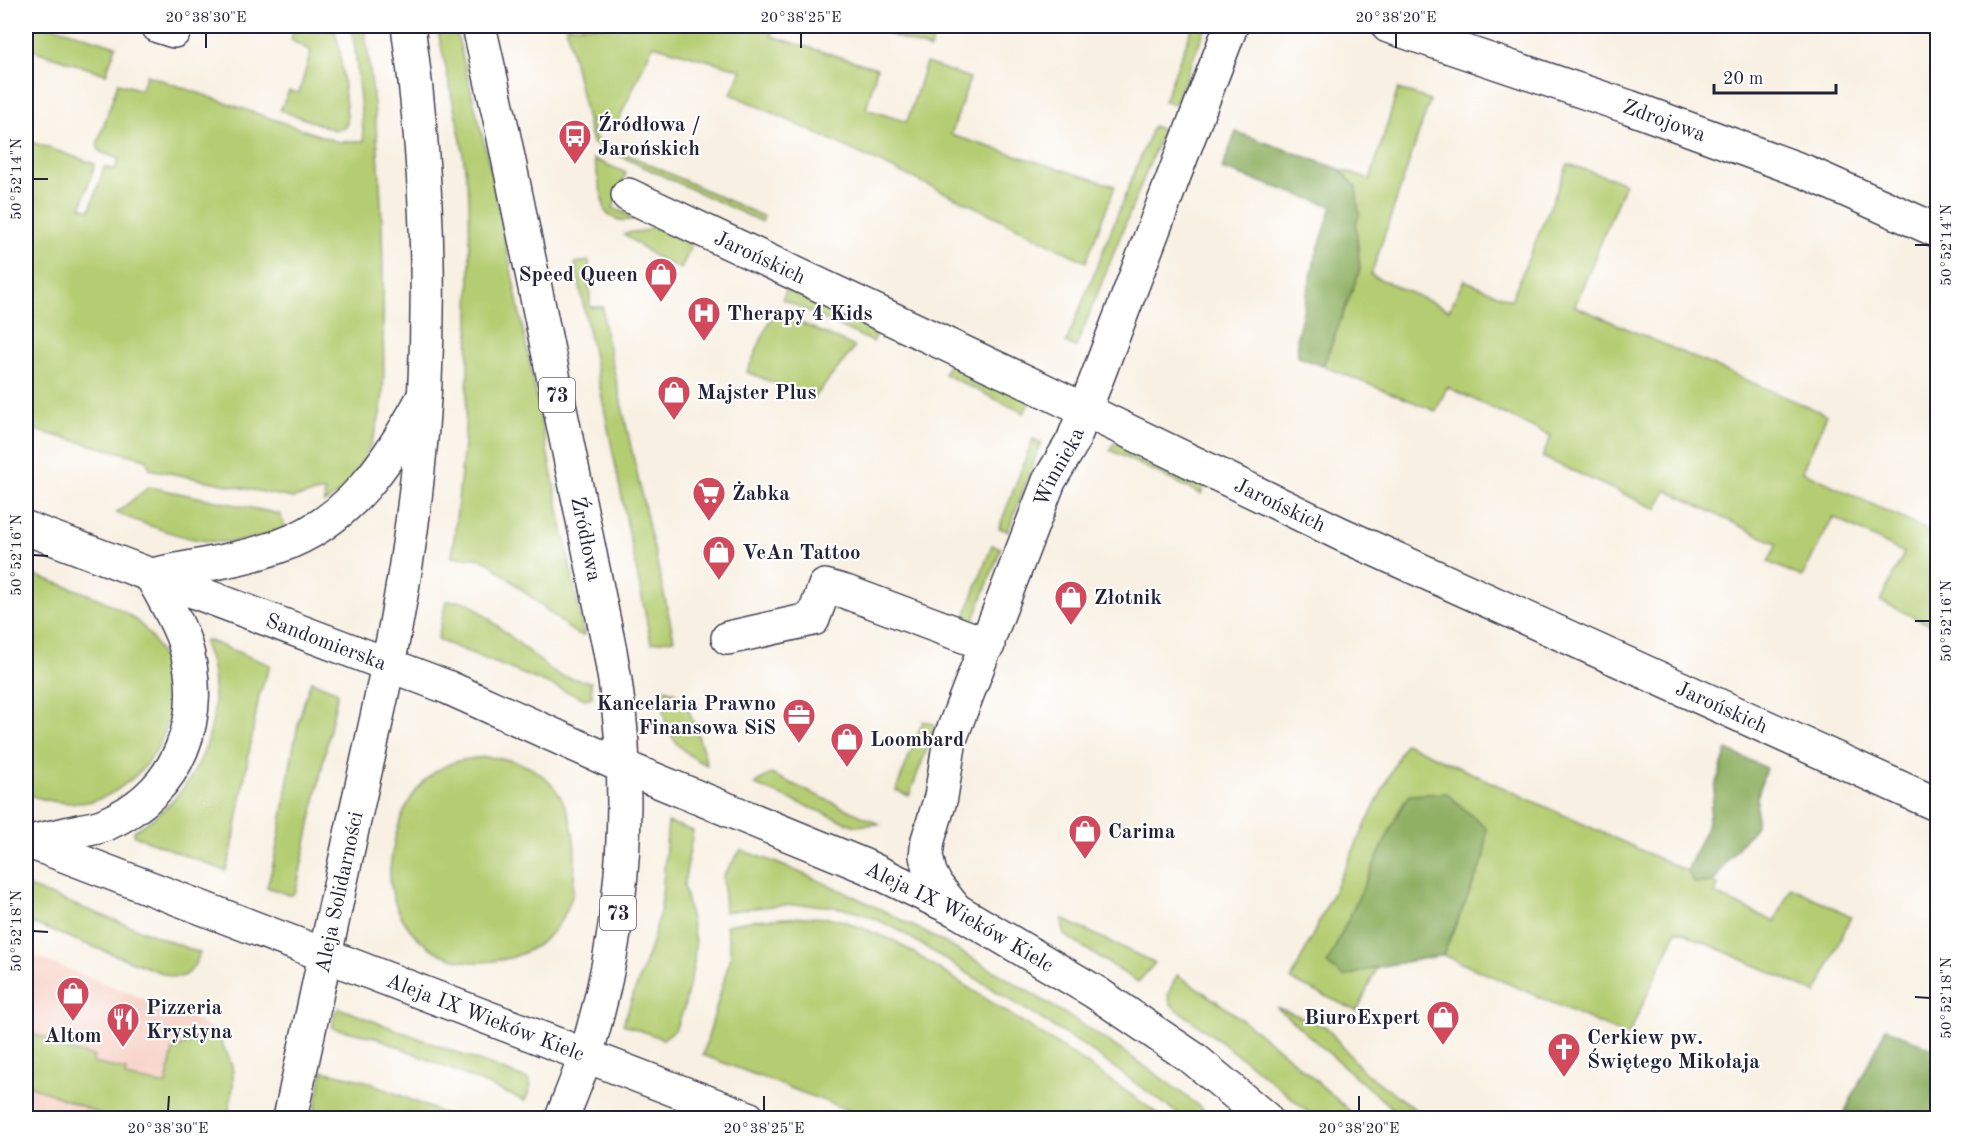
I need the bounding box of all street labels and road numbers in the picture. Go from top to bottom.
street label: Zdrojowa [1620,97,1708,146]
street label: Jarońskich [711,228,809,289]
road number: 73 [539,378,575,412]
street label: Winnicka [1031,425,1089,510]
street label: Jarońskich [1231,475,1328,537]
street label: Źródłowa [566,494,604,583]
street label: Sandomierska [263,610,389,675]
street label: Jarońskich [1672,678,1771,738]
street label: Aleja Solidarności [313,810,368,975]
street label: Aleja IX Wieków Kielc [862,859,1056,977]
road number: 73 [600,896,636,930]
street label: Aleja IX Wieków Kielc [383,971,587,1066]

